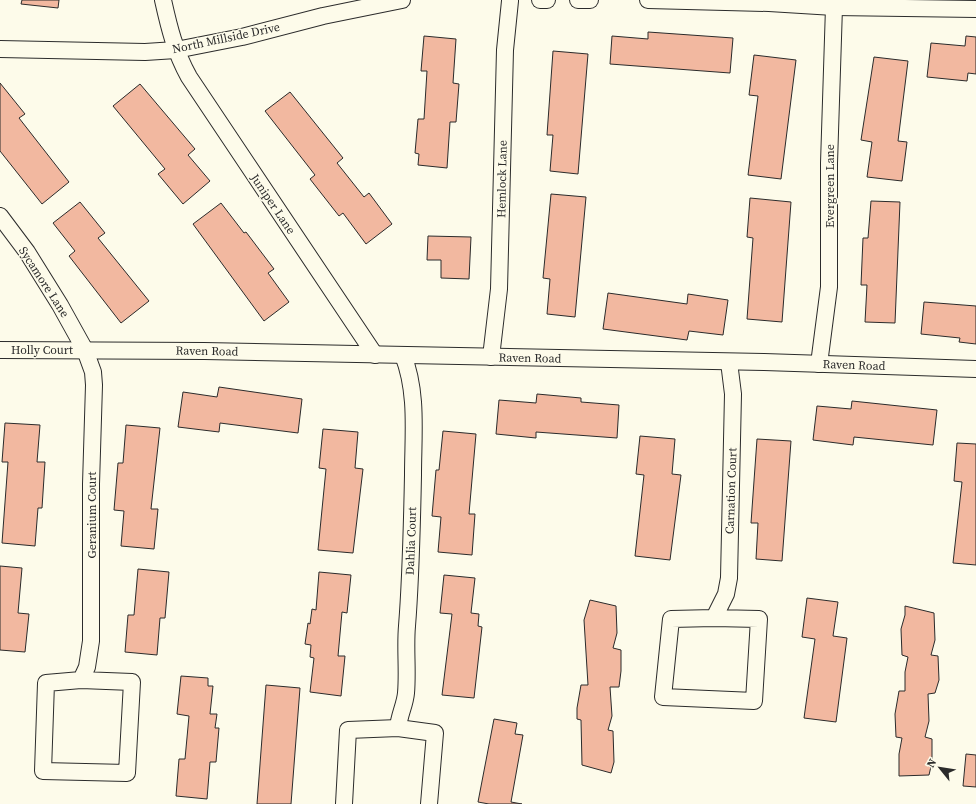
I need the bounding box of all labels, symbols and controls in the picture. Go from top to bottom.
street label: North Millside Drive [171,19,281,57]
street label: Hemlock Lane [493,140,511,218]
street label: Evergreen Lane [822,144,838,228]
street label: Juniper Lane [246,170,299,237]
street label: Sycamore Lane [15,243,73,321]
street label: Holly Court [11,342,73,358]
street label: Raven Road [175,342,239,360]
street label: Raven Road [498,349,562,367]
street label: Raven Road [822,356,886,374]
street label: Carnation Court [721,447,741,534]
street label: Geranium Court [84,471,100,559]
street label: Dahlia Court [402,507,420,575]
north arrow [920,748,960,788]
text: N [923,756,940,770]

